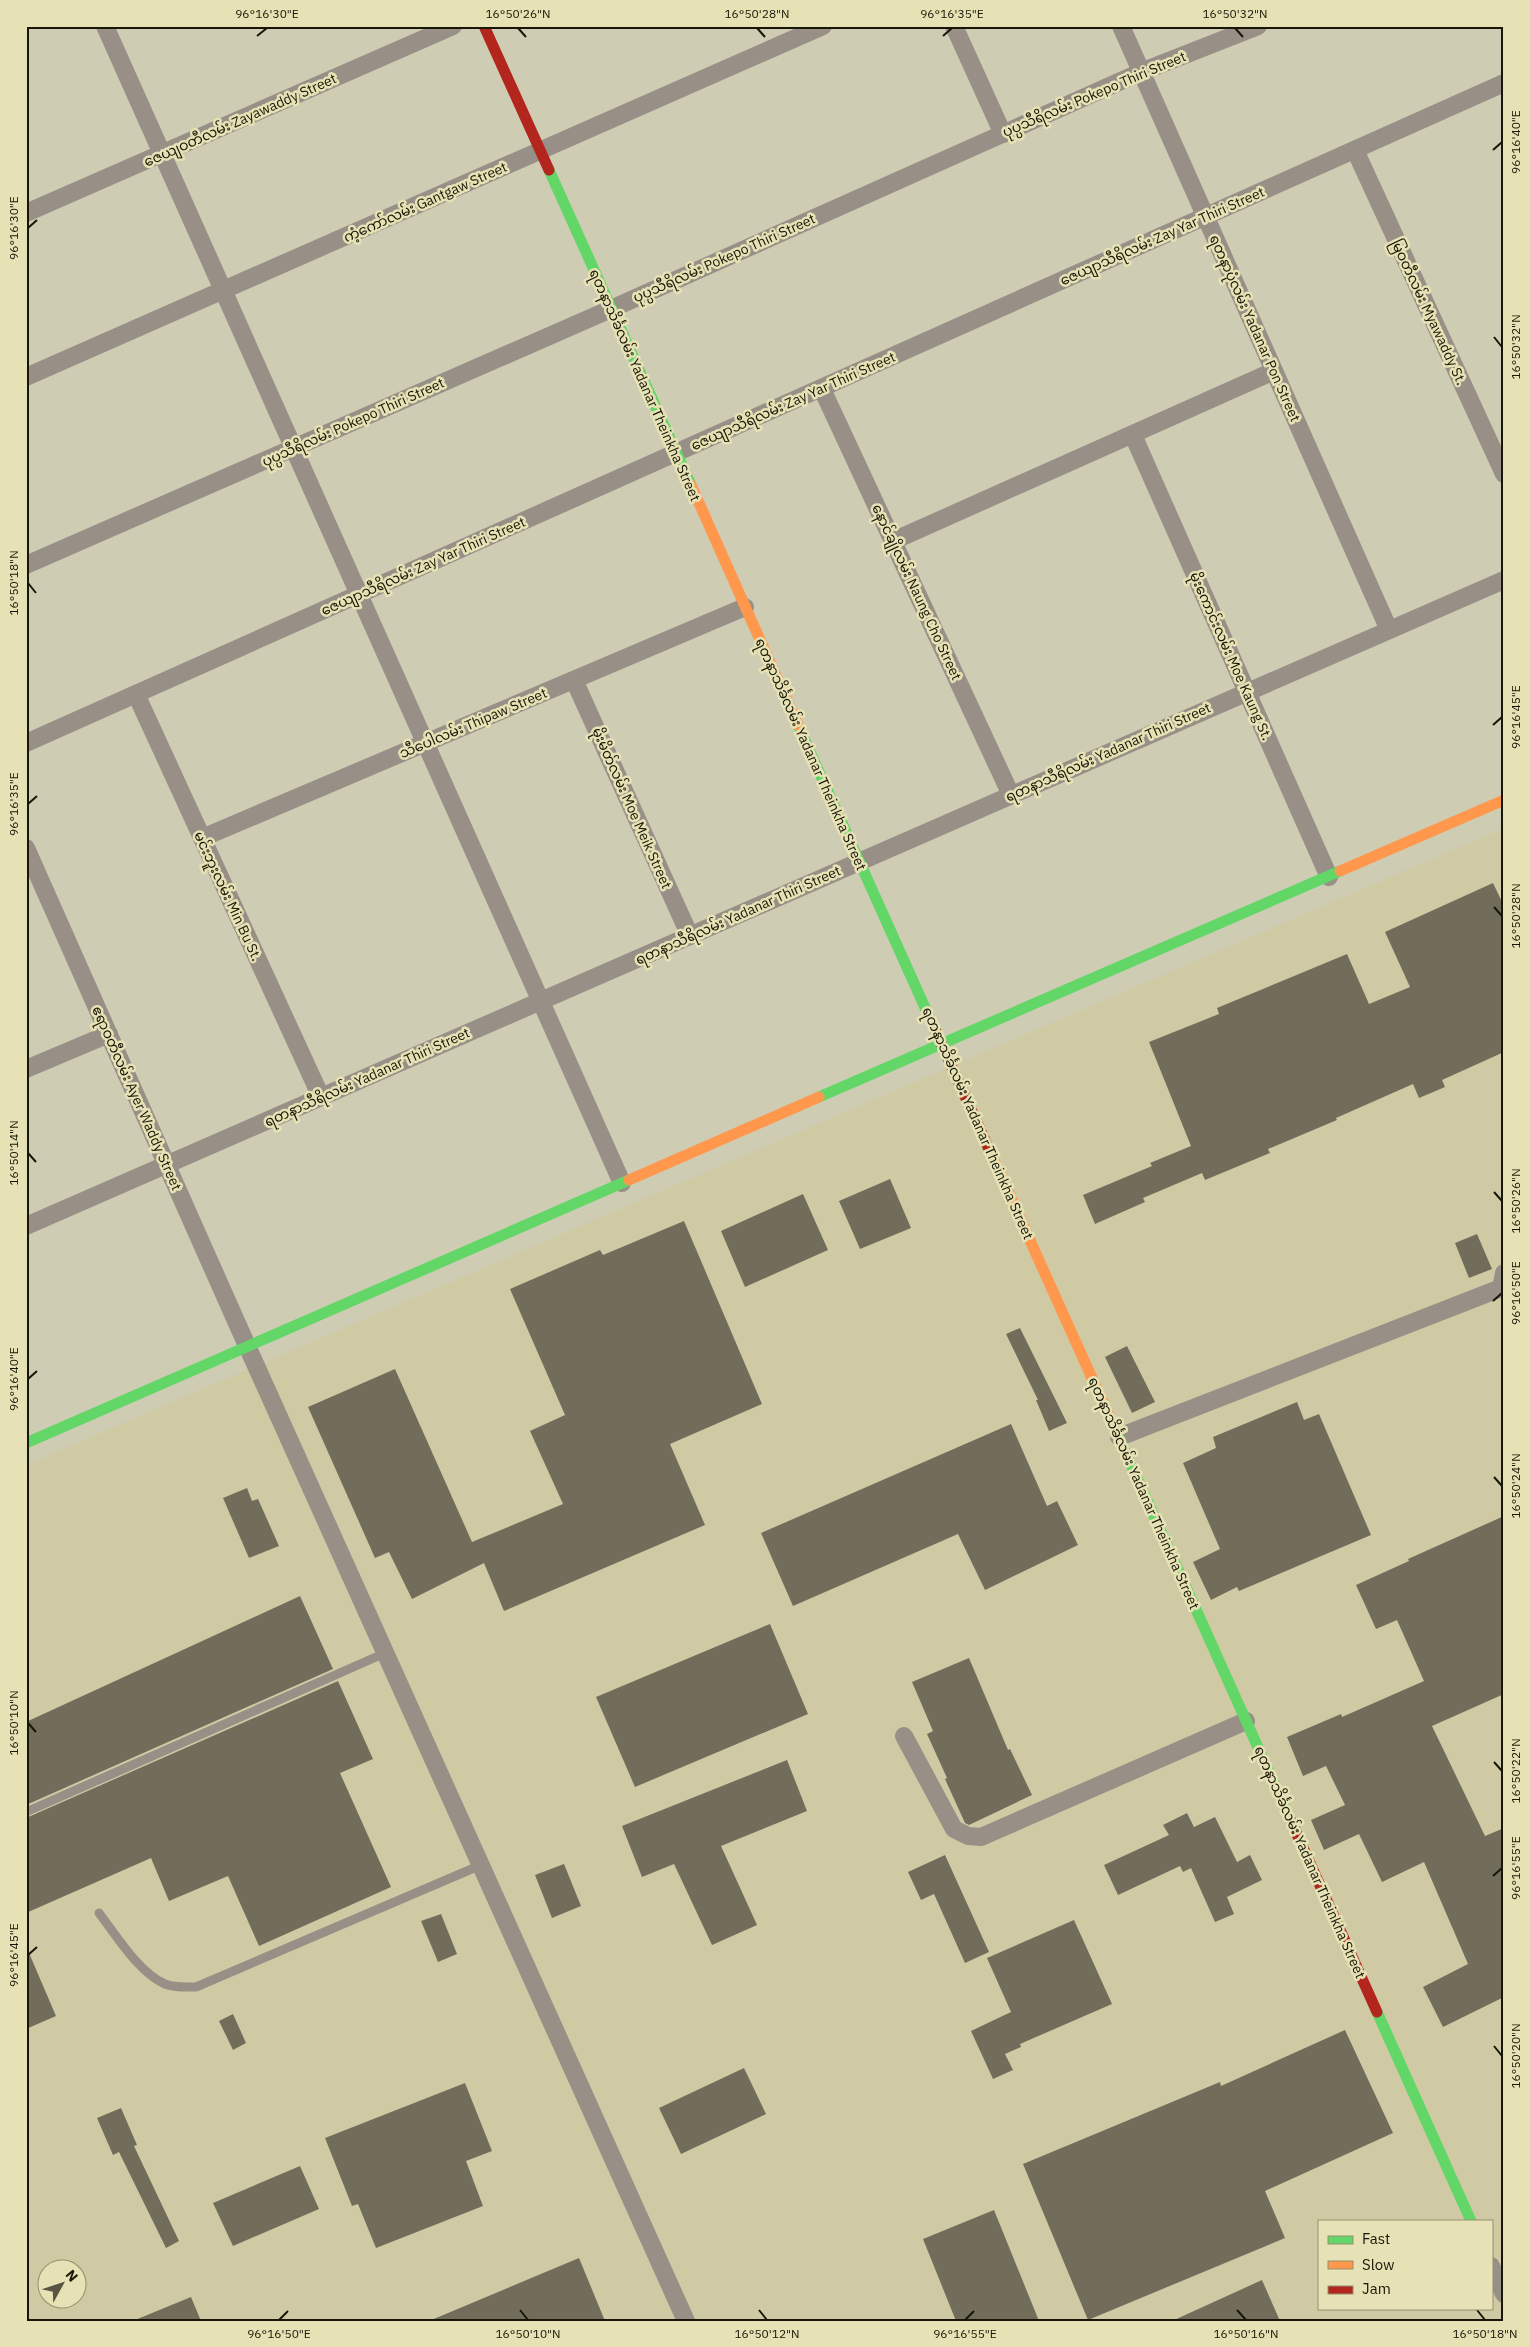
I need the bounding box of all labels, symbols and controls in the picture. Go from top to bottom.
text: 96°16'30"E [235,6,299,21]
text: 16°50'26"N [485,6,551,21]
text: 16°50'28"N [724,6,790,21]
text: 96°16'35"E [920,6,984,21]
text: 16°50'32"N [1202,6,1268,21]
street label: ပုပ္ပသီရိလမ်း Pokepo Thiri Street [999,46,1190,144]
street label: ဇေယျဝတီလမ်း Zayawaddy Street [141,68,340,173]
text: 96°16'40"E [1508,110,1523,174]
street label: ကံ့ကော်လမ်း Gantgaw Street [340,157,510,247]
street label: ဇေယျာသီရိလမ်း Zay Yar Thiri Street [1057,182,1268,292]
text: 96°16'30"E [6,196,21,260]
street label: ပုပ္ပသီရိလမ်း Pokepo Thiri Street [630,209,819,309]
street label: ရတနာပုံလမ်း Yadanar Pon Street [1203,231,1305,426]
street label: မြဝတီလမ်း Myawaddy St. [1385,236,1472,389]
street label: ရတနာသိင်္ခလမ်း Yadanar Theinkha Street [583,266,706,505]
text: 16°50'32"N [1508,314,1523,380]
street label: ဇေယျာသီရိလမ်း Zay Yar Thiri Street [688,347,899,457]
street label: ပုပ္ပသီရိလမ်း Pokepo Thiri Street [259,373,448,473]
street label: နောင်ချိုလမ်း Naung Cho Street [865,501,967,684]
street label: ဇေယျာသီရိလမ်း Zay Yar Thiri Street [318,512,529,622]
text: 16°50'18"N [6,550,21,616]
street label: မိုးကောင်းလမ်း Moe Kaung St. [1183,569,1277,744]
street label: ရတနာသိင်္ခလမ်း Yadanar Theinkha Street [749,635,872,874]
street label: သီပေါလမ်း Thipaw Street [396,683,550,762]
text: 96°16'45"E [1508,685,1523,749]
street label: ရတနာသီရိလမ်း Yadanar Thiri Street [1002,698,1215,808]
street label: မိုးမိတ်လမ်း Moe Meik Street [586,724,677,893]
text: 96°16'35"E [6,772,21,836]
street label: မင်းဘူးလမ်း Min Bu St. [187,828,267,965]
street label: ရတနာသီရိလမ်း Yadanar Thiri Street [632,861,845,971]
text: 16°50'28"N [1508,883,1523,949]
street label: ဧရာဝတီလမ်း Ayer Waddy Street [85,1003,187,1194]
street label: ရတနာသိင်္ခလမ်း Yadanar Theinkha Street [916,1004,1039,1243]
street label: ရတနာသီရိလမ်း Yadanar Thiri Street [261,1023,474,1133]
text: 16°50'14"N [6,1120,21,1186]
text: 16°50'26"N [1508,1168,1523,1234]
text: 96°16'50"E [1508,1261,1523,1325]
text: 96°16'40"E [6,1347,21,1411]
street label: ရတနာသိင်္ခလမ်း Yadanar Theinkha Street [1082,1374,1205,1613]
text: 16°50'24"N [1508,1453,1523,1519]
text: 16°50'10"N [6,1690,21,1756]
text: 16°50'22"N [1508,1738,1523,1804]
street label: ရတနာသိင်္ခလမ်း Yadanar Theinkha Street [1248,1743,1371,1982]
text: 96°16'55"E [1508,1836,1523,1900]
text: 96°16'45"E [6,1923,21,1987]
text: 16°50'20"N [1508,2023,1523,2089]
legend [1318,2220,1492,2310]
text: Fast [1362,2229,1390,2248]
text: Slow [1362,2255,1395,2274]
north arrow [38,2260,88,2310]
text: N [62,2266,82,2285]
text: Jam [1362,2279,1391,2298]
text: 96°16'50"E [247,2326,311,2341]
text: 16°50'10"N [495,2326,561,2341]
text: 16°50'12"N [734,2326,800,2341]
text: 96°16'55"E [933,2326,997,2341]
text: 16°50'16"N [1213,2326,1279,2341]
text: 16°50'18"N [1452,2326,1518,2341]

